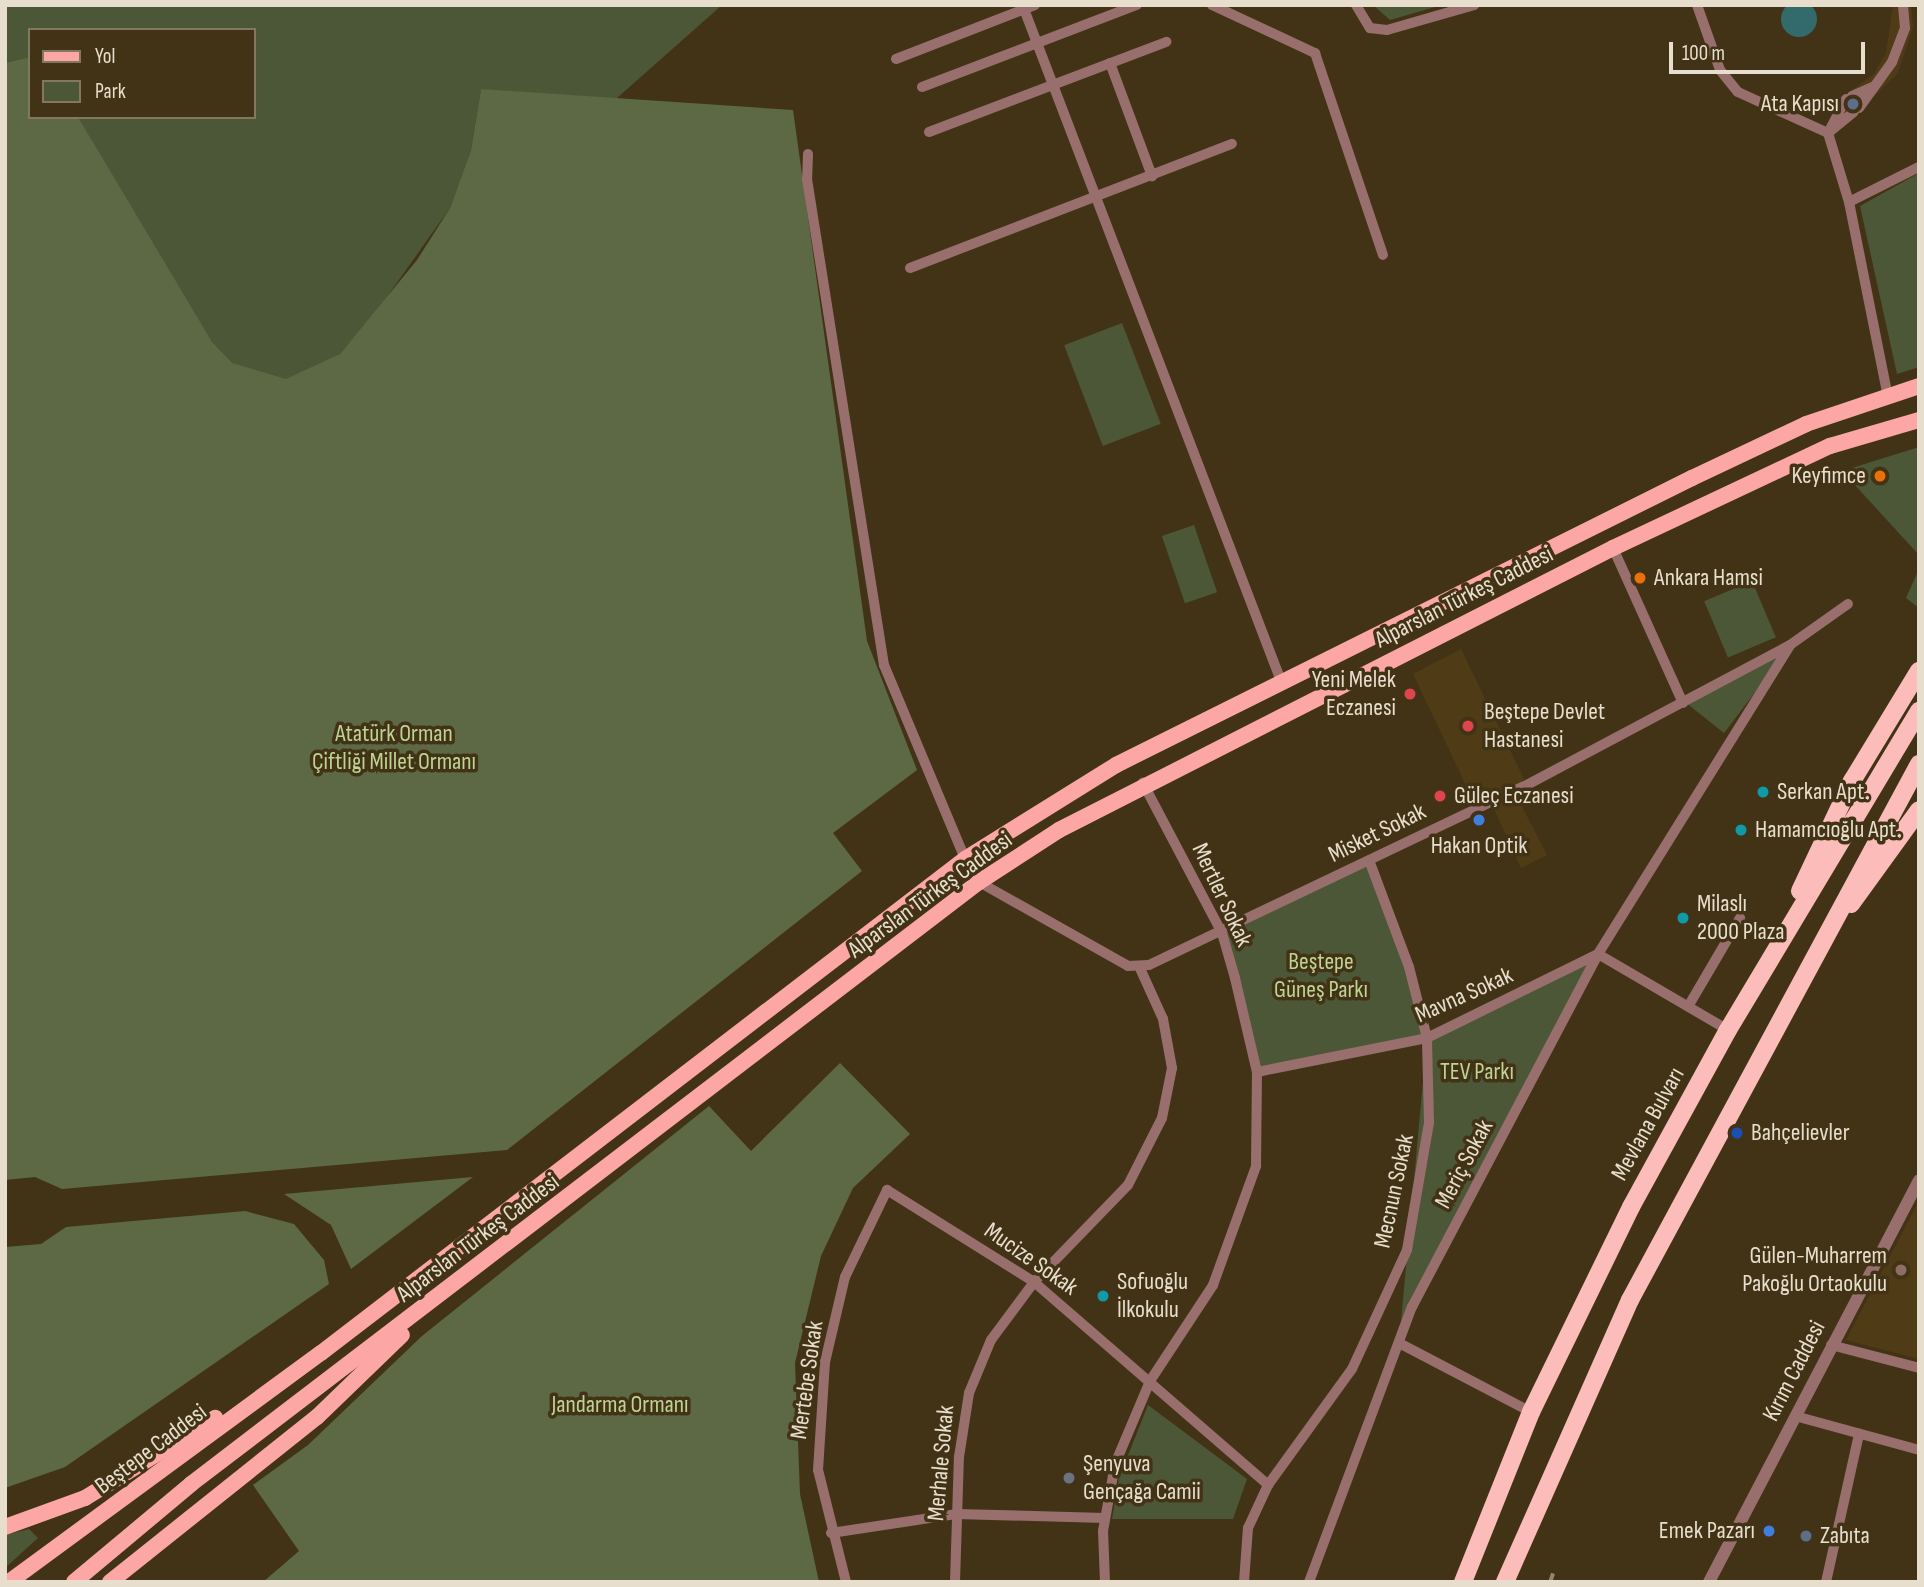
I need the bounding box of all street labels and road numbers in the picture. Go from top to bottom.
street label: Alparslan Türkeş Caddesi [1370,540,1558,654]
street label: Misket Sokak [1324,797,1430,869]
street label: Alparslan Türkeş Caddesi [842,826,1018,964]
street label: Mertler Sokak [1185,839,1259,951]
street label: Mavna Sokak [1411,961,1517,1029]
street label: Mevlana Bulvarı [1605,1062,1691,1186]
street label: Meriç Sokak [1429,1115,1499,1213]
street label: Mecnun Sokak [1368,1132,1420,1250]
street label: Alparslan Türkeş Caddesi [391,1167,565,1309]
street label: Mucize Sokak [979,1216,1083,1302]
street label: Kırım Caddesi [1756,1316,1832,1426]
street label: Mertebe Sokak [784,1319,830,1441]
street label: Beştepe Caddesi [89,1398,213,1500]
street label: Merhale Sokak [922,1404,960,1522]

